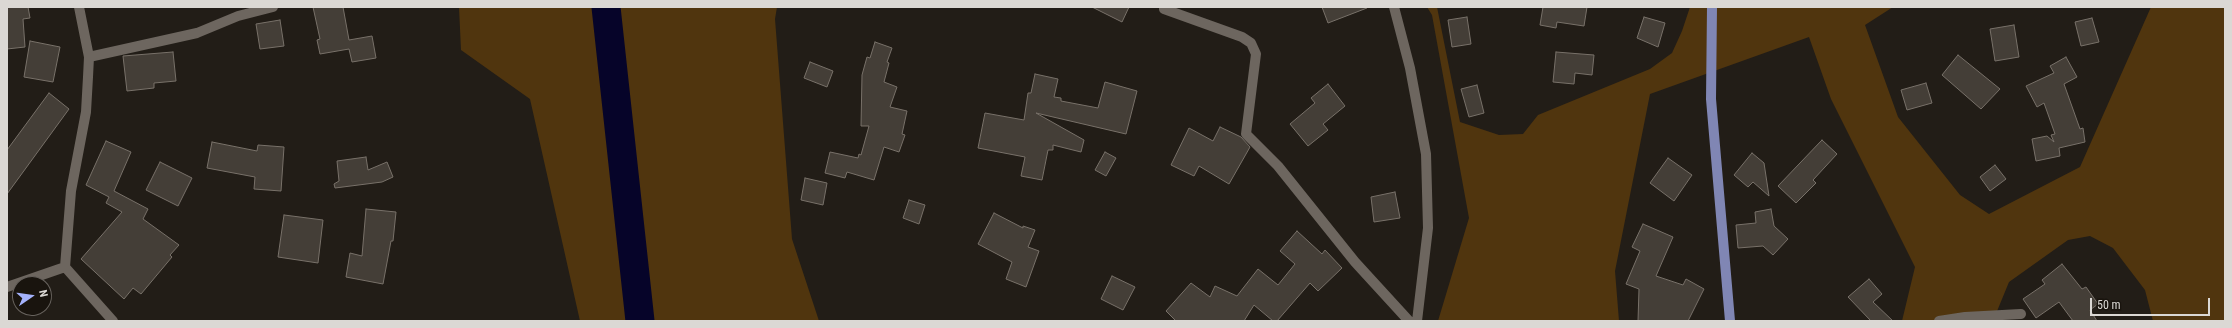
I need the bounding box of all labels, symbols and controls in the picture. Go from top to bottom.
north arrow [12,276,52,316]
text: N [36,289,50,298]
scale bar [2092,290,2212,316]
text: 50 m [2097,298,2121,312]

